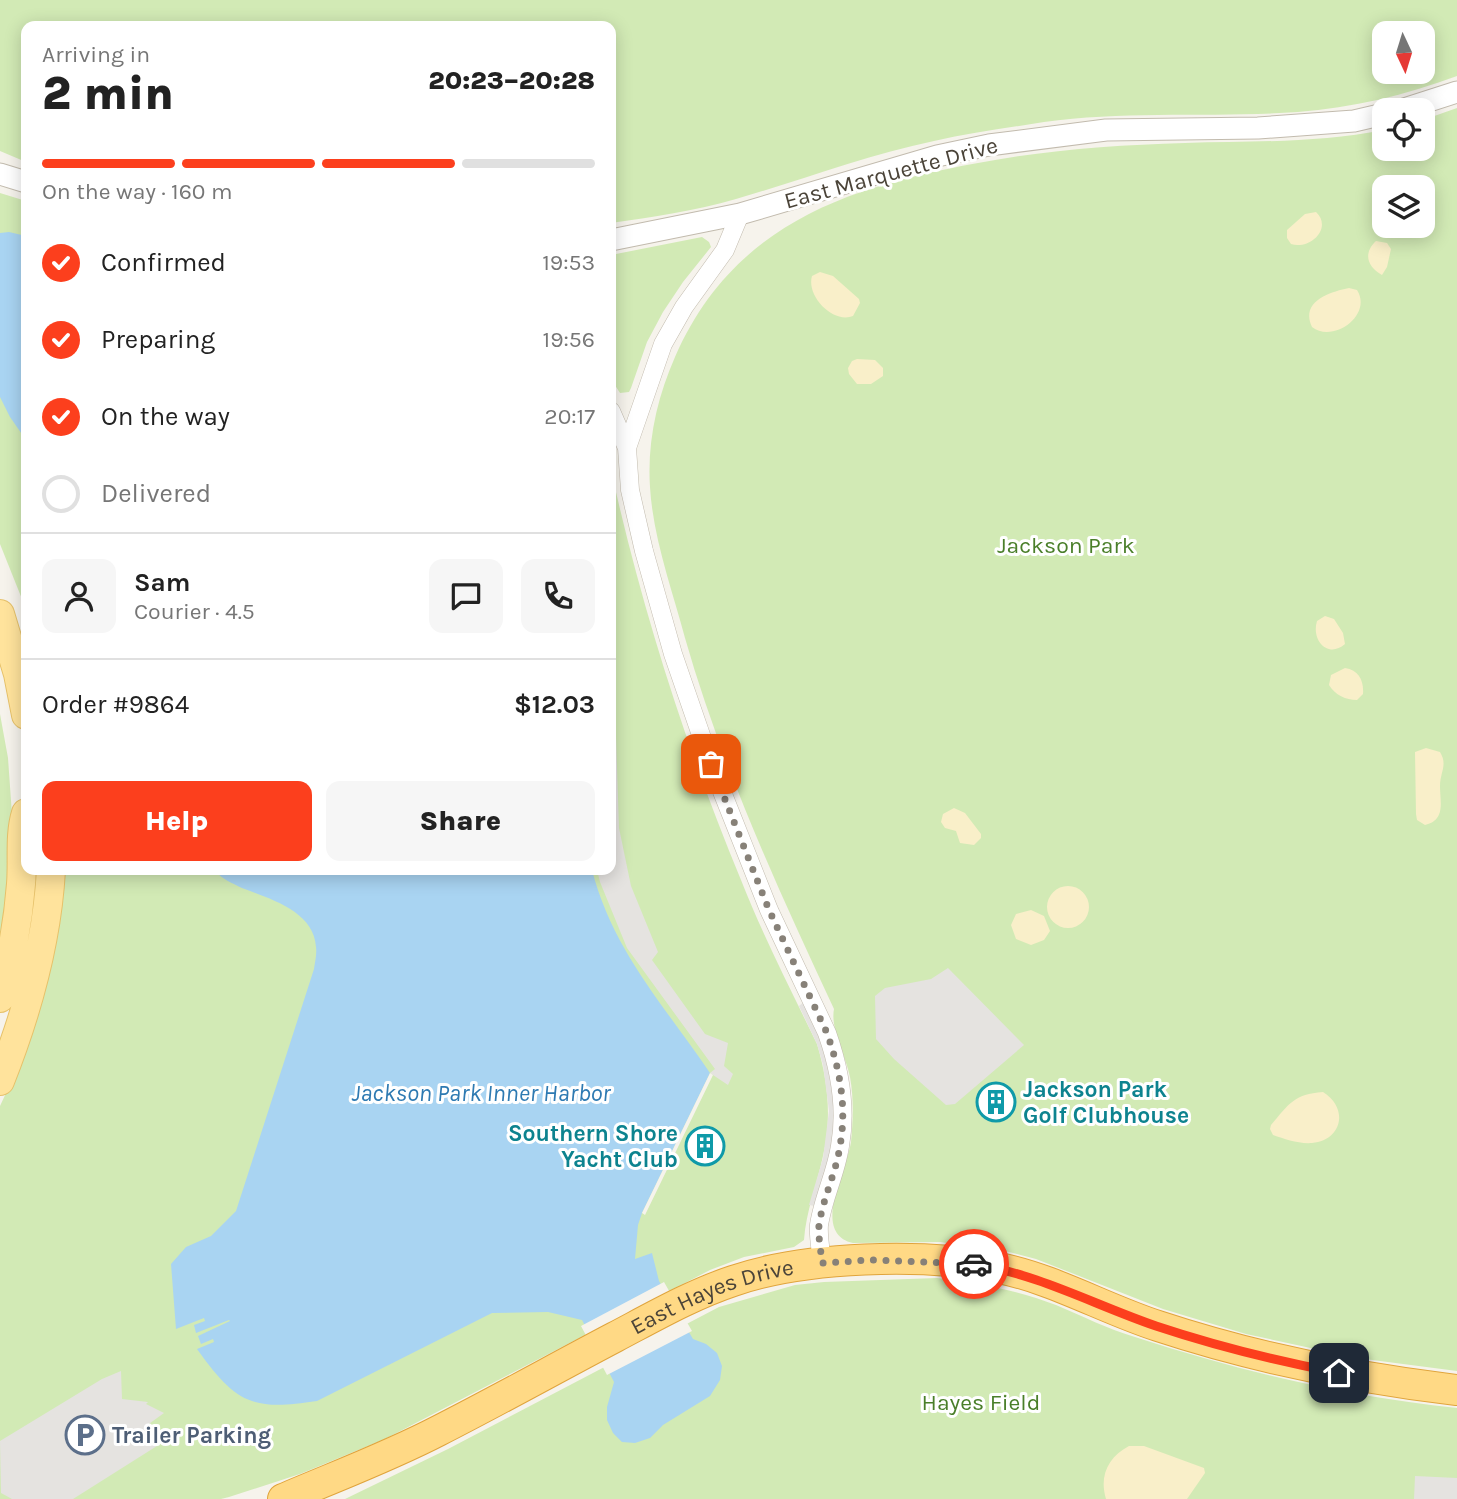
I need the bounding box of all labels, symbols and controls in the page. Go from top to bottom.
north arrow [1372,21,1435,84]
map controls [1372,21,1435,238]
text: Arriving in [42,41,150,68]
text: 20:23–20:28 [428,65,595,96]
text: 2 min [42,67,174,121]
button: locate [1372,98,1435,161]
street label: East Marquette Drive [781,132,1001,214]
button: layers [1372,175,1435,238]
text: On the way · 160 m [42,178,232,205]
icon: check [42,244,80,282]
text: Confirmed [101,247,226,278]
text: 19:53 [542,249,595,276]
icon: check [42,321,80,359]
text: Preparing [101,324,215,355]
text: 19:56 [543,326,595,353]
icon: check [42,398,80,436]
text: On the way [101,401,230,432]
text: 20:17 [544,403,595,430]
text: Delivered [101,478,211,509]
park label: Jackson Park [997,532,1135,559]
button: person [42,559,116,633]
button: chat [429,559,503,633]
button: phone [521,559,595,633]
text: Sam [134,567,190,598]
text: Courier · 4.5 [134,598,255,625]
text: Order #9864 [42,689,189,720]
text: $12.03 [514,689,595,720]
pin [681,734,741,794]
icon: bag [692,745,730,783]
button: Help [42,781,312,861]
button: Share [326,781,595,861]
place label: Jackson Park Golf Clubhouse [1023,1076,1189,1129]
water label: Jackson Park Inner Harbor [351,1079,611,1107]
building icon: Jackson Park Golf Clubhouse [975,1081,1017,1123]
place label: Southern Shore Yacht Club [508,1120,678,1173]
building icon: Southern Shore Yacht Club [684,1125,726,1167]
courier [939,1229,1009,1299]
icon: car [955,1245,993,1283]
street label: East Hayes Drive [626,1253,796,1340]
pin [1309,1343,1369,1403]
icon: home [1320,1354,1358,1392]
park label: Hayes Field [922,1389,1040,1416]
parking icon: Trailer Parking [64,1414,106,1456]
place label: Trailer Parking [112,1422,271,1449]

